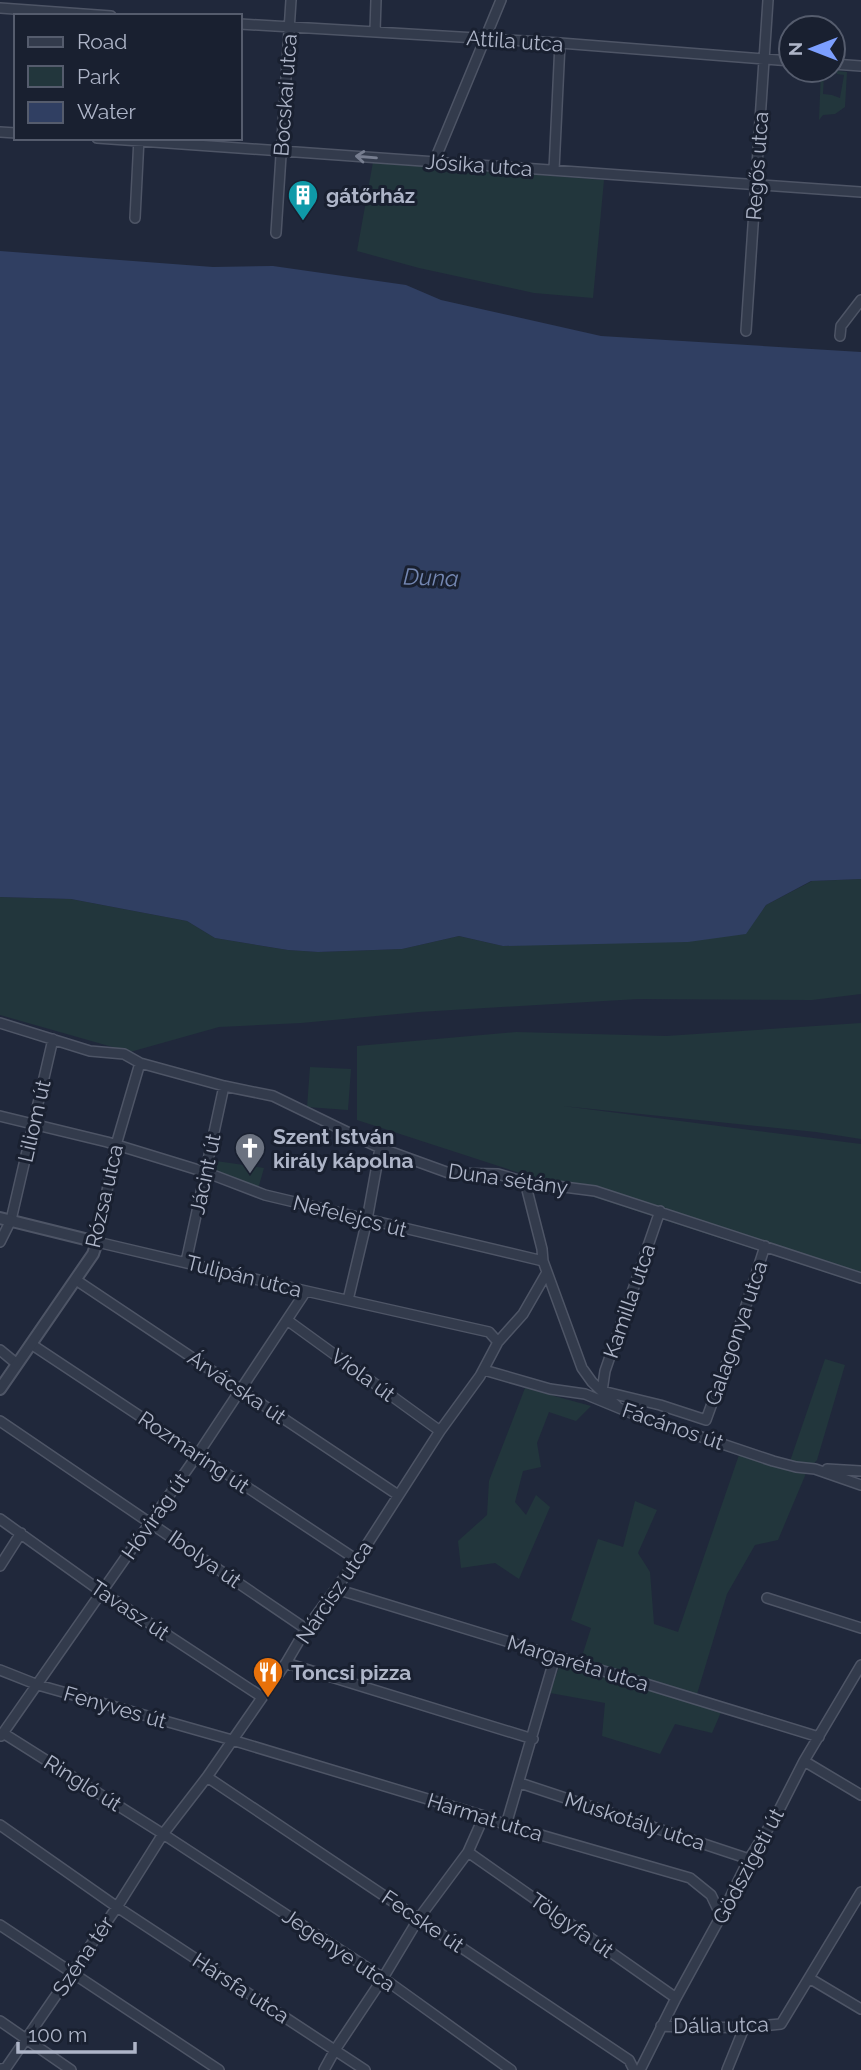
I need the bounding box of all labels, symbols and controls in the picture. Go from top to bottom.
legend [14,14,242,140]
north arrow [777,14,847,84]
street label: Attila utca [466,25,564,57]
text: Road [77,29,127,54]
street label: Bocskai utca [268,33,302,157]
text: N [784,42,806,56]
text: Park [77,64,120,89]
text: Water [77,99,136,124]
street label: Regős utca [741,111,773,221]
street label: Jósika utca [425,149,533,181]
one-way arrow [356,150,378,163]
building icon: gátőrház [286,178,320,222]
place label: gátőrház [326,183,415,208]
water label: Duna [403,563,459,591]
street label: Liliom út [12,1077,56,1165]
place label: Szent István király kápolna [273,1124,413,1173]
church icon: Szent István király kápolna [233,1131,267,1175]
street label: Jácint út [184,1132,226,1216]
street label: Rózsa utca [80,1142,128,1250]
street label: Duna sétány [446,1158,570,1200]
street label: Nefelejcs út [290,1190,410,1242]
street label: Kamilla utca [598,1241,660,1361]
street label: Tulipán utca [184,1250,304,1302]
street label: Galagonya utca [700,1257,772,1409]
street label: Viola út [326,1343,400,1407]
street label: Árvácska út [183,1345,291,1429]
street label: Fácános út [619,1397,727,1455]
street label: Rozmaring út [134,1406,254,1498]
street label: Hóvirág út [116,1468,194,1564]
street label: Ibolya út [164,1525,246,1593]
street label: Nárcisz utca [290,1536,378,1648]
street label: Tavasz út [86,1575,174,1645]
street label: Margaréta utca [504,1630,652,1696]
restaurant icon: Toncsi pizza [251,1655,285,1699]
place label: Toncsi pizza [291,1660,411,1685]
street label: Fenyves út [61,1680,169,1734]
street label: Ringló út [40,1749,126,1817]
street label: Muskotály utca [562,1787,708,1855]
street label: Harmat utca [424,1788,546,1846]
street label: Gödszigeti út [707,1804,789,1928]
street label: Fecske út [377,1885,469,1957]
street label: Tölgyfa út [525,1887,619,1963]
street label: Jegenye utca [278,1903,400,1997]
street label: Széna tér [47,1911,119,2001]
street label: Hársfa utca [188,1947,294,2029]
scale bar [18,2010,135,2054]
street label: Dália utca [673,2012,769,2038]
text: 100 m [28,2022,87,2047]

